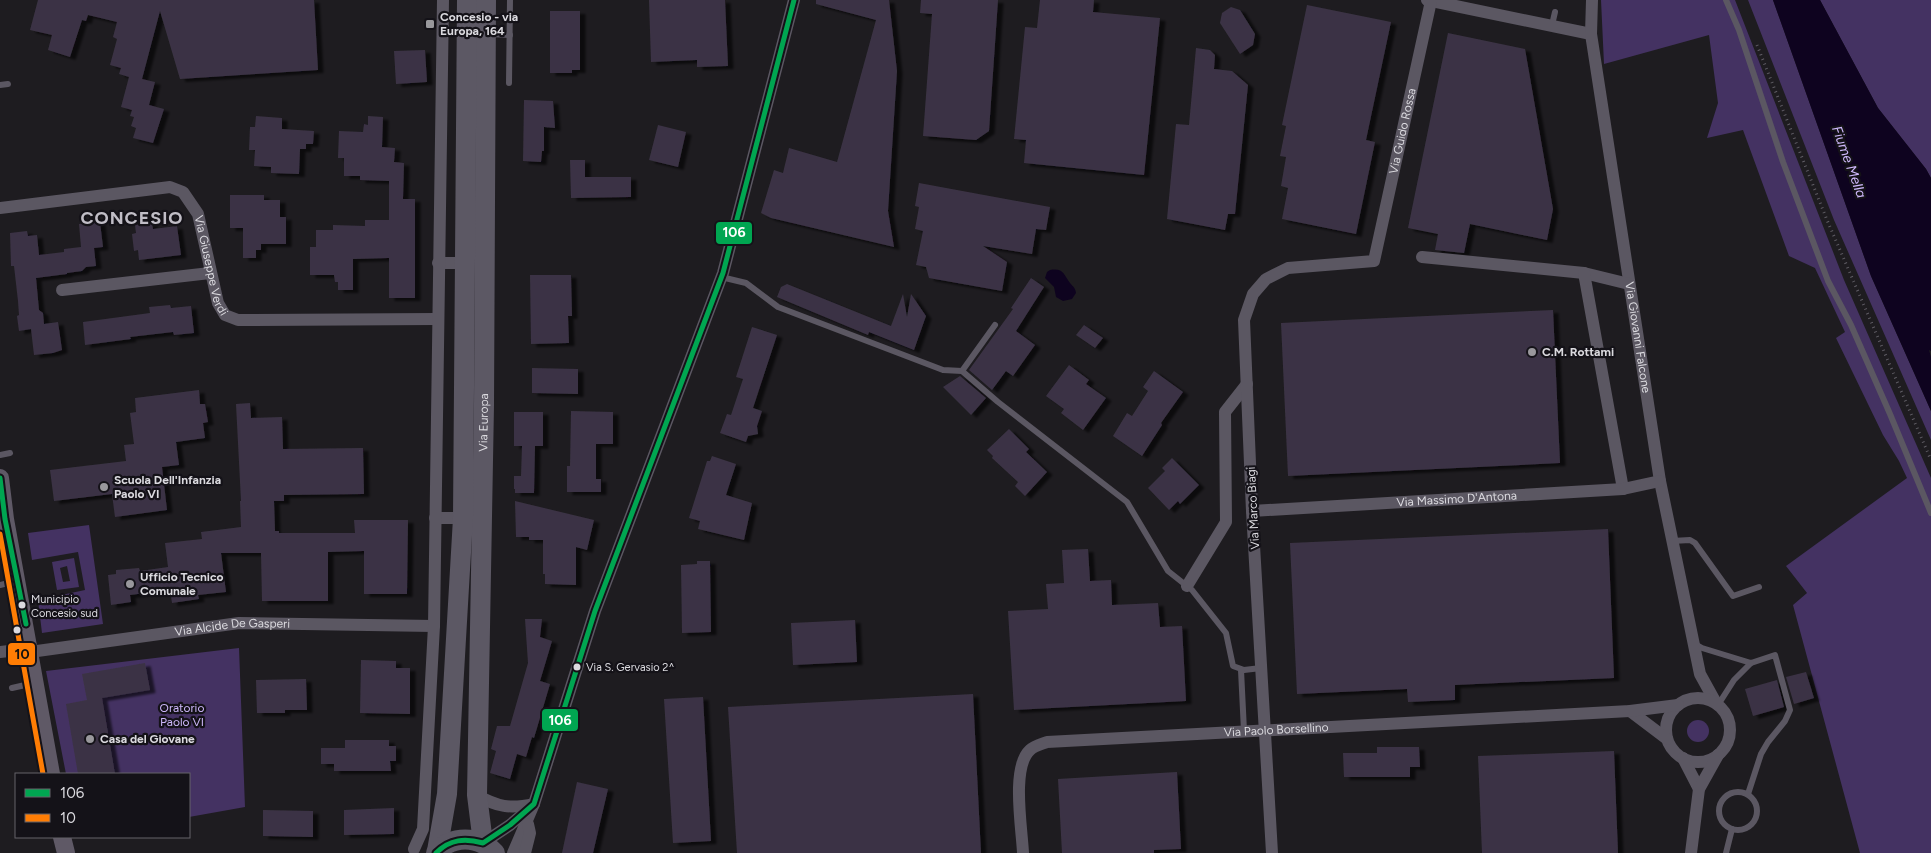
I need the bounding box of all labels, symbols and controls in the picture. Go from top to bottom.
place label: Concesio - via Europa, 164 [440,10,518,38]
marker: Concesio - via Europa, 164 [424,18,436,30]
street label: Via Guido Rossa [1386,87,1419,175]
water label: Fiume Mella [1828,124,1870,200]
district label: CONCESIO [80,207,184,229]
street label: Via Giuseppe Verdi [192,214,231,318]
line badge: 106 [715,221,753,245]
text: 106 [722,224,746,241]
street label: Via Giovanni Falcone [1622,281,1653,394]
place label: C.M. Rottami [1542,345,1614,359]
marker: C.M. Rottami [1526,346,1538,358]
street label: Via Europa [476,393,491,452]
street label: Via Marco Biagi [1244,466,1262,550]
place label: Scuola Dell'Infanzia Paolo VI [114,473,221,501]
marker: Scuola Dell'Infanzia Paolo VI [98,481,110,493]
street label: Via Massimo D'Antona [1396,488,1517,509]
place label: Ufficio Tecnico Comunale [140,570,223,598]
marker: Ufficio Tecnico Comunale [124,578,136,590]
place label: Municipio Concesio sud [31,593,98,620]
marker: Municipio Concesio sud [17,600,27,610]
street label: Via Alcide De Gasperi [174,616,290,639]
unlabelled marker [12,625,22,635]
line badge: 10 [7,642,36,666]
text: 10 [15,646,29,663]
place label: Via S. Gervasio 2^ [586,661,675,674]
marker: Via S. Gervasio 2^ [572,662,582,672]
park label: Oratorio Paolo VI [160,701,204,729]
line badge: 106 [541,708,579,732]
text: 106 [548,712,572,729]
street label: Via Paolo Borsellino [1223,720,1329,740]
place label: Casa del Giovane [100,732,195,746]
marker: Casa del Giovane [84,733,96,745]
legend [15,773,190,838]
text: 106 [60,784,85,802]
text: 10 [60,809,76,827]

